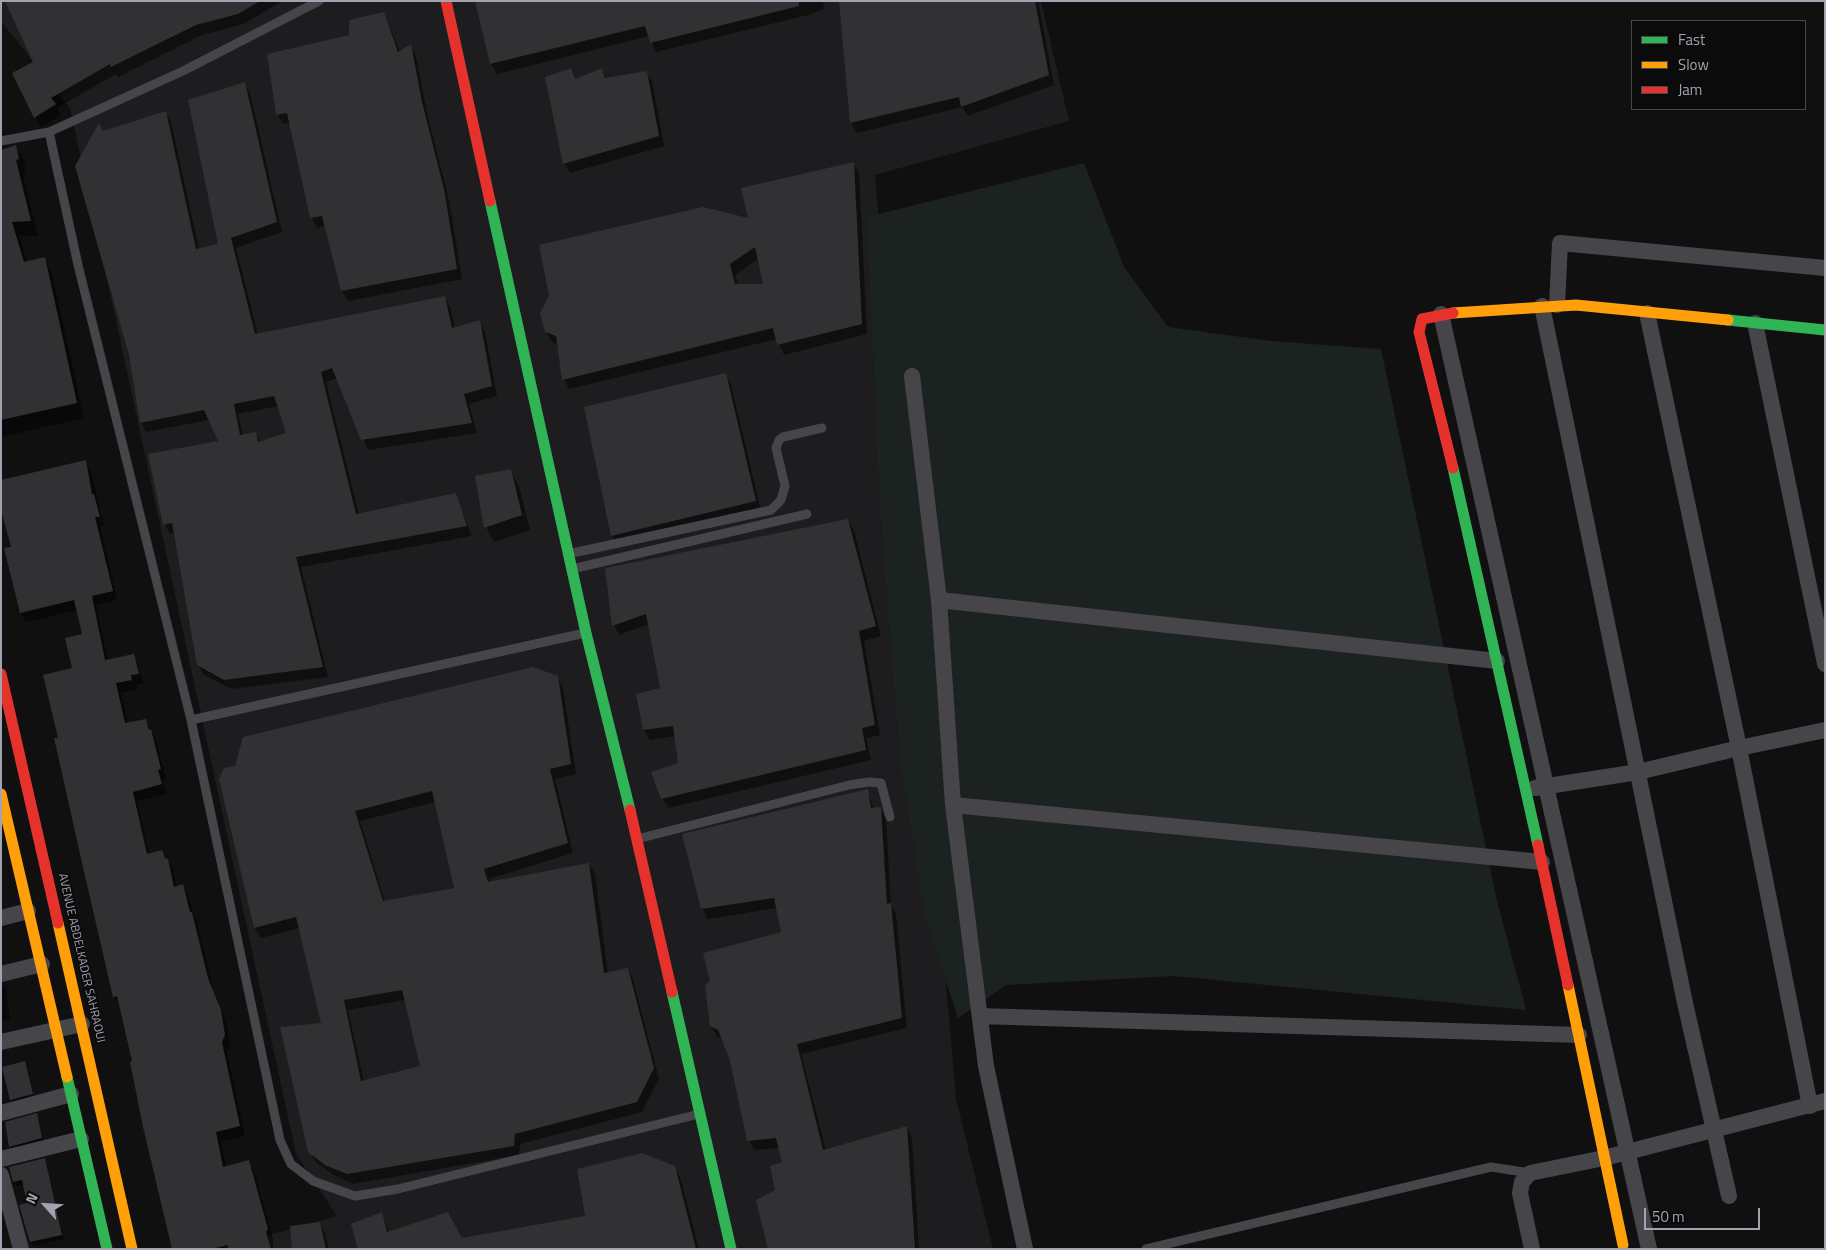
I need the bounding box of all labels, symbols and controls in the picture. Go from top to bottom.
legend [1631,20,1806,110]
text: Fast [1678,28,1705,51]
text: Slow [1678,53,1709,76]
text: Jam [1678,78,1702,101]
street label: AVENUE ABDELKADER SAHRAOUI [55,872,107,1044]
north arrow [20,1180,70,1230]
text: N [20,1189,43,1207]
scale bar [1646,1198,1762,1230]
text: 50 m [1652,1205,1685,1228]

